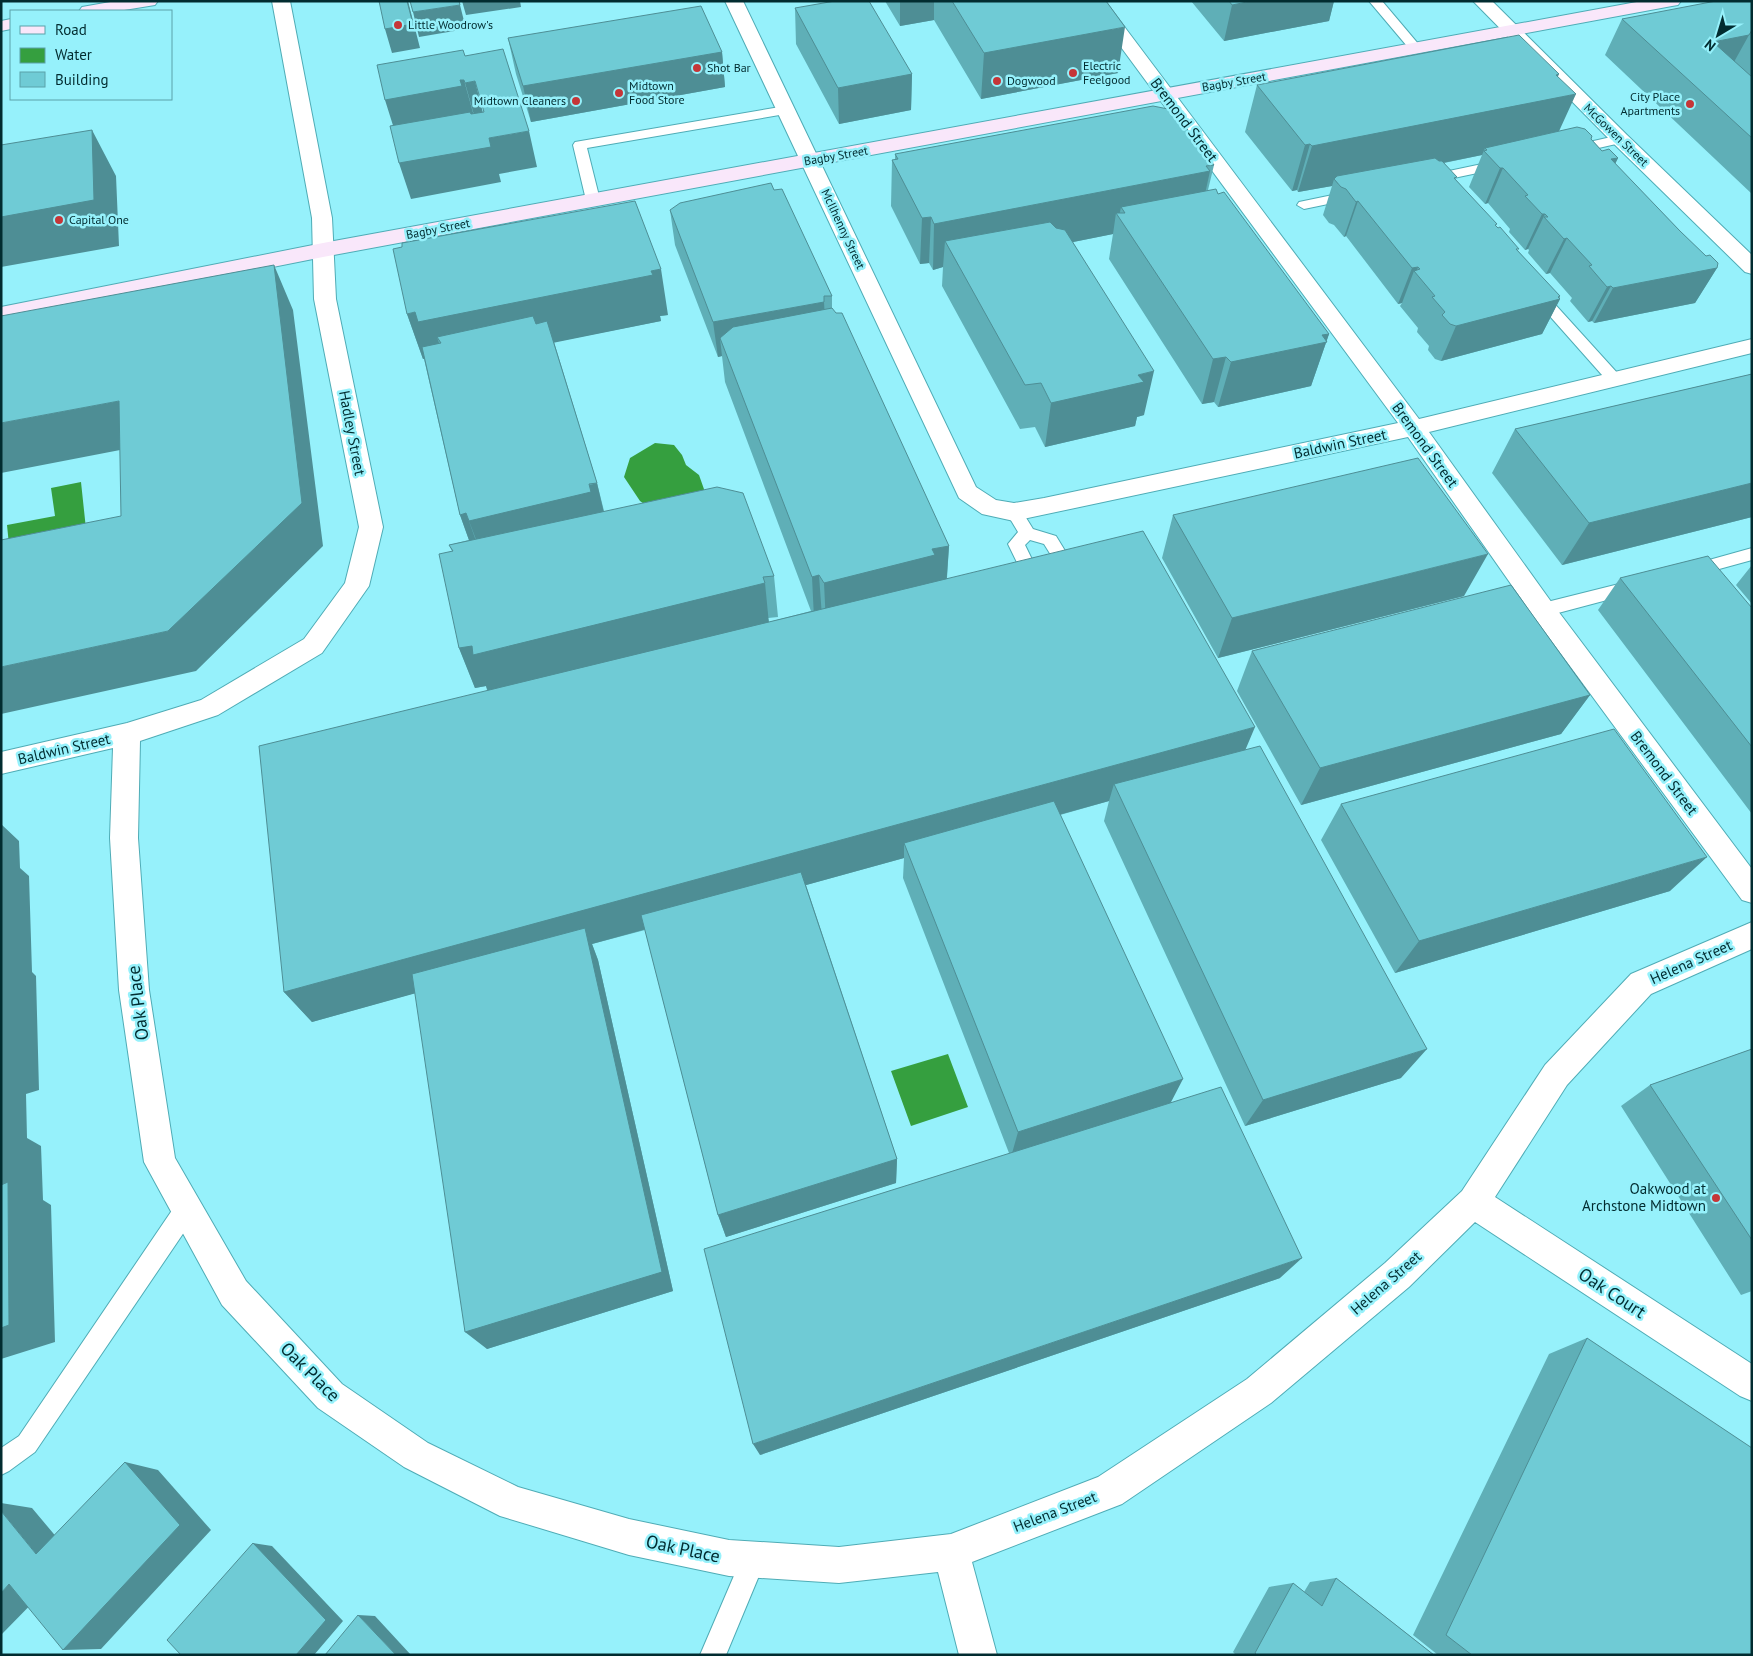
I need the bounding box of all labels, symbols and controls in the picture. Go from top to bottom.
legend [10,10,172,100]
north arrow [1693,10,1743,60]
place label: Little Woodrow's [408,17,493,32]
marker: Little Woodrow's [392,19,404,31]
text: Road [55,20,87,39]
text: N [1701,35,1719,55]
text: Water [55,45,92,64]
place label: Electric Feelgood [1083,58,1131,87]
place label: Shot Bar [707,60,751,75]
marker: Shot Bar [691,62,703,74]
marker: Electric Feelgood [1067,67,1079,79]
street label: Bagby Street [1201,68,1267,95]
text: Building [55,70,109,89]
place label: Dogwood [1007,73,1056,88]
street label: Bremond Street [1147,74,1222,165]
marker: Dogwood [991,75,1003,87]
place label: Midtown Food Store [629,78,685,107]
marker: Midtown Food Store [613,87,625,99]
place label: City Place Apartments [1621,89,1680,118]
place label: Midtown Cleaners [474,93,566,108]
marker: Midtown Cleaners [570,95,582,107]
marker: City Place Apartments [1684,98,1696,110]
street label: McGowen Street [1581,100,1652,169]
street label: Bagby Street [803,142,869,169]
street label: McIlhenny Street [818,186,869,271]
place label: Capital One [69,212,129,227]
marker: Capital One [53,214,65,226]
street label: Bagby Street [405,215,471,242]
street label: Hadley Street [335,389,370,477]
street label: Bremond Street [1388,399,1463,491]
street label: Baldwin Street [1292,424,1388,463]
street label: Bremond Street [1627,727,1702,818]
street label: Baldwin Street [16,729,112,768]
street label: Helena Street [1647,935,1735,988]
street label: Oak Place [122,964,154,1042]
place label: Oakwood at Archstone Midtown [1582,1179,1706,1215]
marker: Oakwood at Archstone Midtown [1710,1192,1722,1204]
street label: Helena Street [1346,1247,1425,1319]
street label: Oak Court [1574,1262,1650,1323]
street label: Oak Place [276,1337,345,1406]
street label: Helena Street [1010,1487,1099,1536]
street label: Oak Place [644,1529,722,1568]

